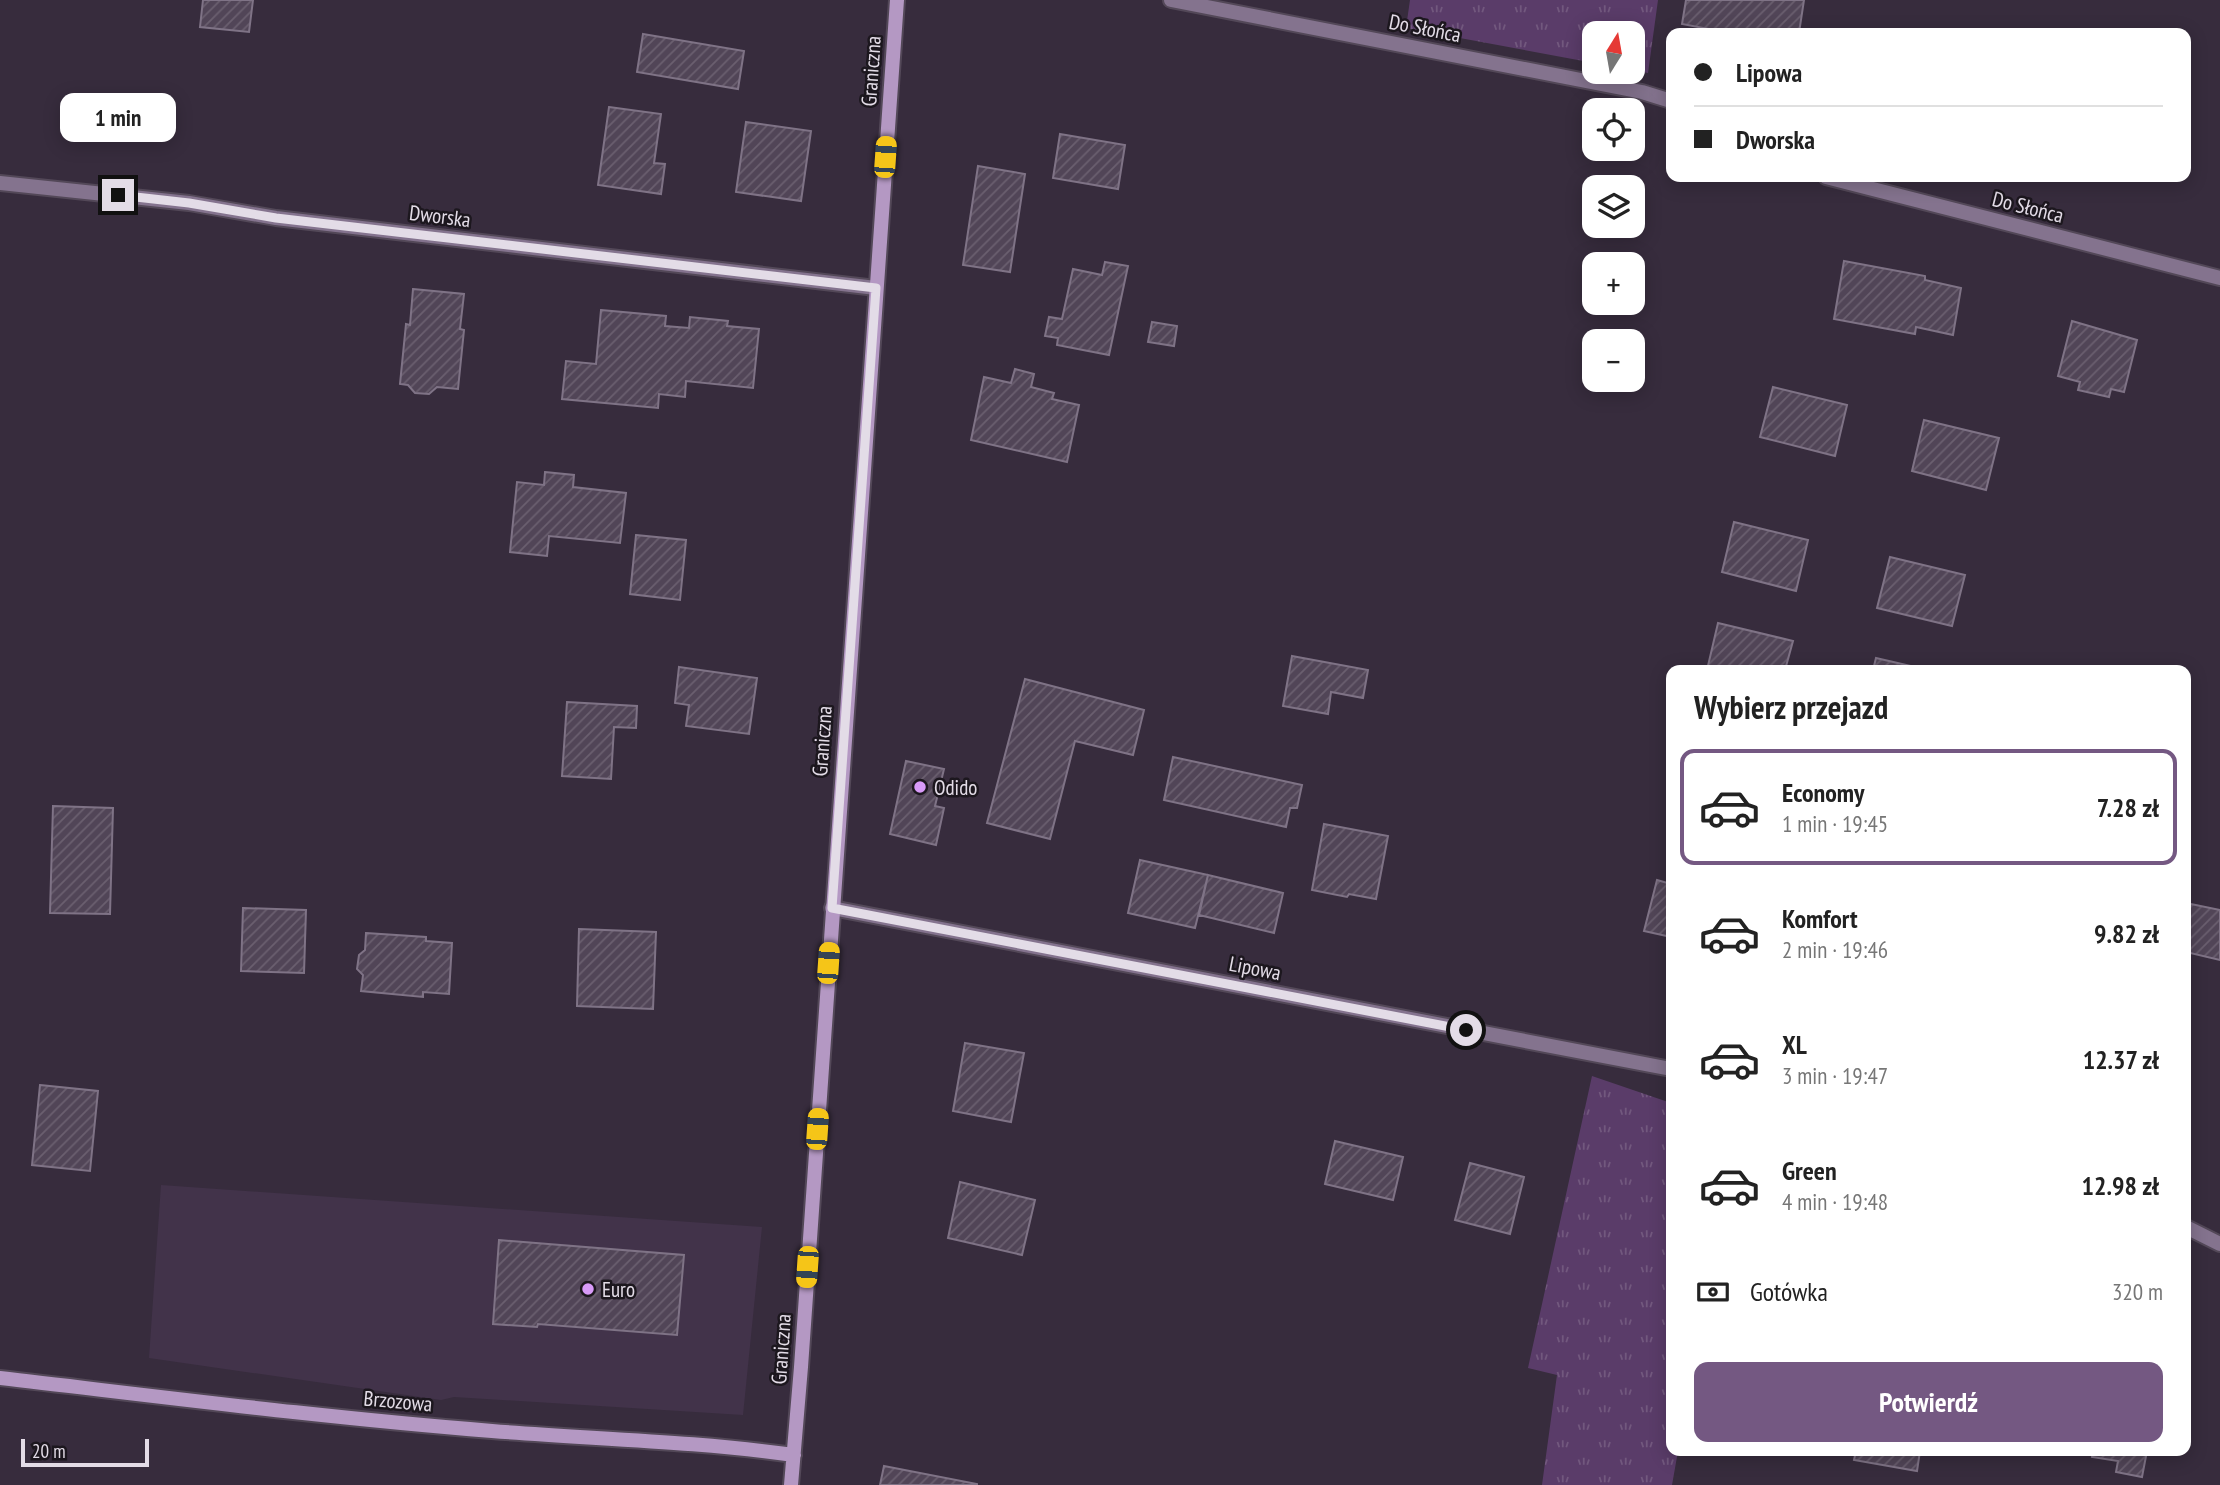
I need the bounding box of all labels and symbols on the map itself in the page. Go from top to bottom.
street label: Do Słońca [1387,8,1463,48]
north arrow [1582,21,1645,84]
street label: Graniczna [855,35,887,107]
callout: 1 min [60,94,176,142]
car [874,135,897,179]
route end [102,179,134,211]
street label: Do Słońca [1990,185,2066,229]
street label: Dworska [408,199,472,233]
street label: Graniczna [806,705,838,777]
place label: Odido [934,774,977,801]
marker: Odido [912,779,928,795]
car [817,941,840,985]
street label: Lipowa [1227,950,1283,986]
route start [1450,1014,1482,1046]
car [806,1107,829,1151]
car [796,1245,819,1289]
place label: Euro [602,1276,635,1303]
marker: Euro [580,1281,596,1297]
street label: Graniczna [765,1313,797,1385]
street label: Brzozowa [363,1385,433,1417]
scale bar [21,1436,149,1468]

